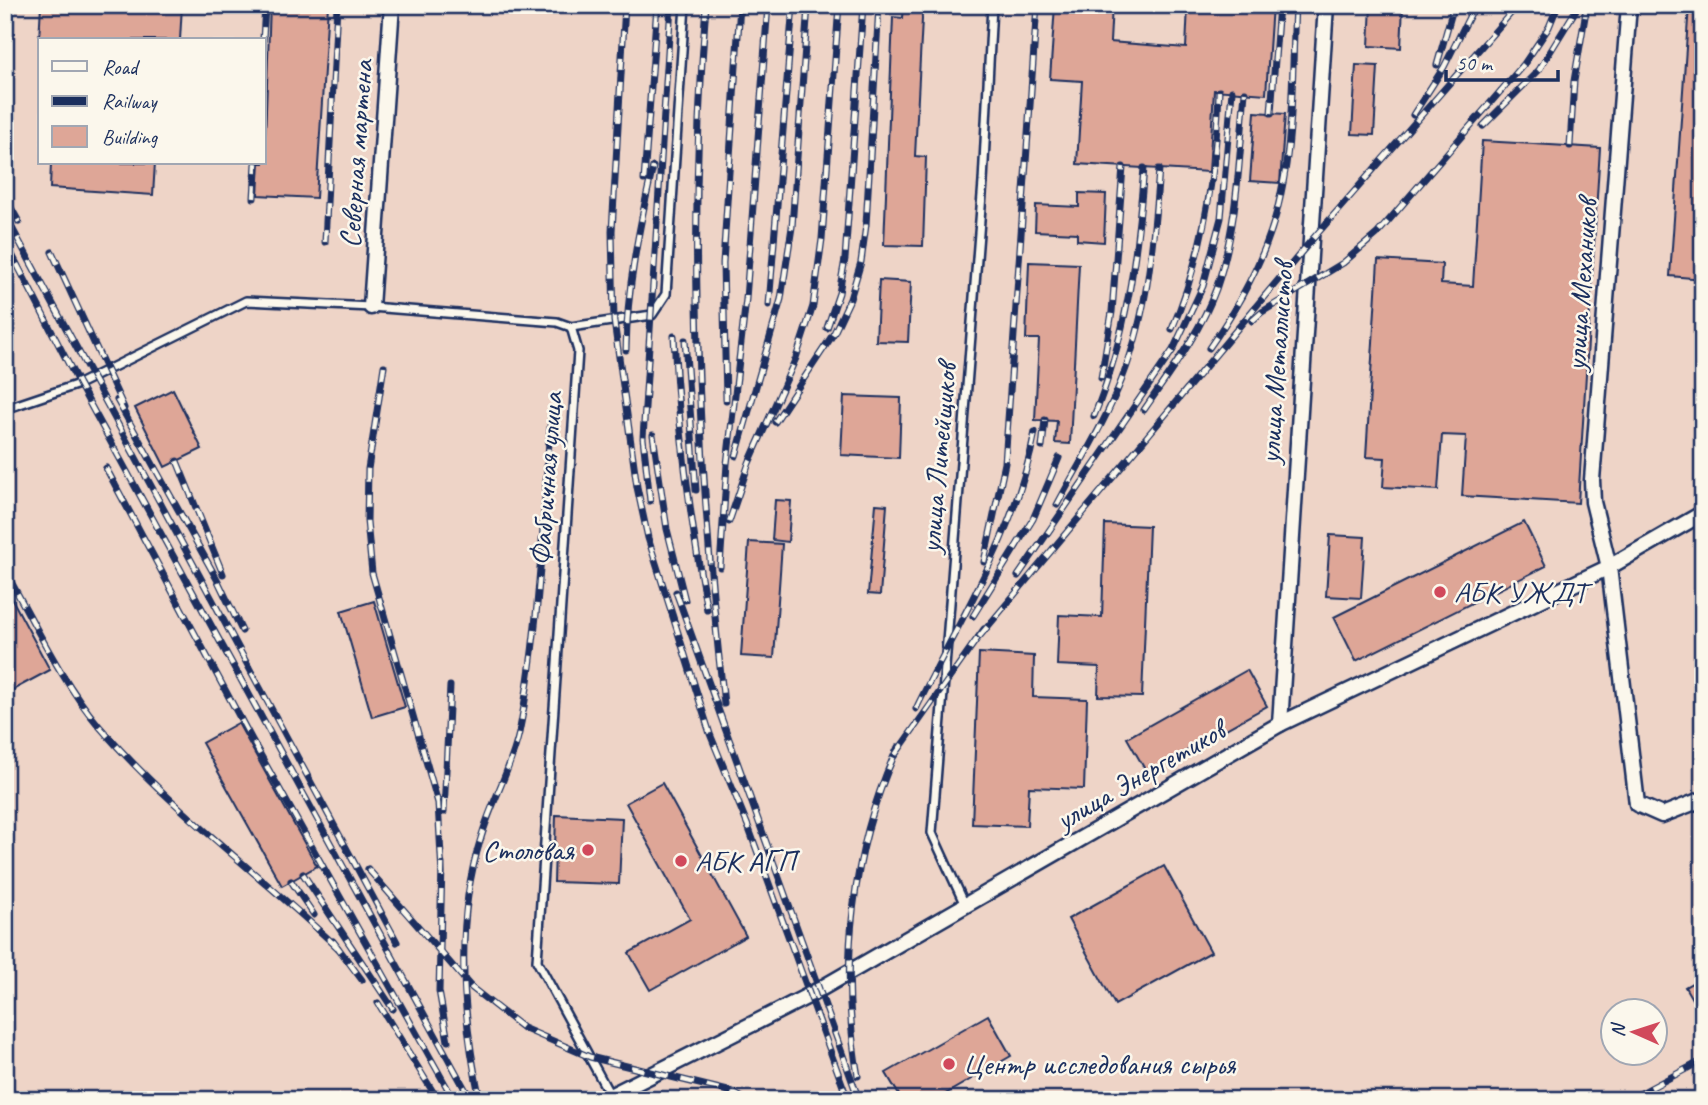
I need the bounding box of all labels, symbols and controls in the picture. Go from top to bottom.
legend [38,38,266,164]
scale bar [1446,38,1558,82]
text: 50 m [1456,50,1494,76]
text: Road [102,54,141,80]
street label: Северная мартена [330,57,382,249]
text: Railway [102,88,158,114]
text: Building [102,124,159,150]
street label: улица Механиков [1556,192,1606,374]
street label: улица Металлистов [1250,256,1302,467]
street label: улица Литейщиков [911,356,966,556]
street label: Фабричная улица [521,389,571,567]
place label: АБК УЖДТ [1454,573,1594,611]
marker: АБК УЖДТ [1432,584,1448,600]
street label: улица Энергетиков [1047,709,1236,840]
place label: Столовая [482,831,575,869]
marker: Столовая [580,842,596,858]
place label: АБК АГП [695,842,800,880]
marker: АБК АГП [673,853,689,869]
north arrow [1600,996,1670,1066]
text: N [1606,1021,1630,1038]
place label: Центр исследования сырья [963,1045,1236,1083]
marker: Центр исследования сырья [941,1056,957,1072]

